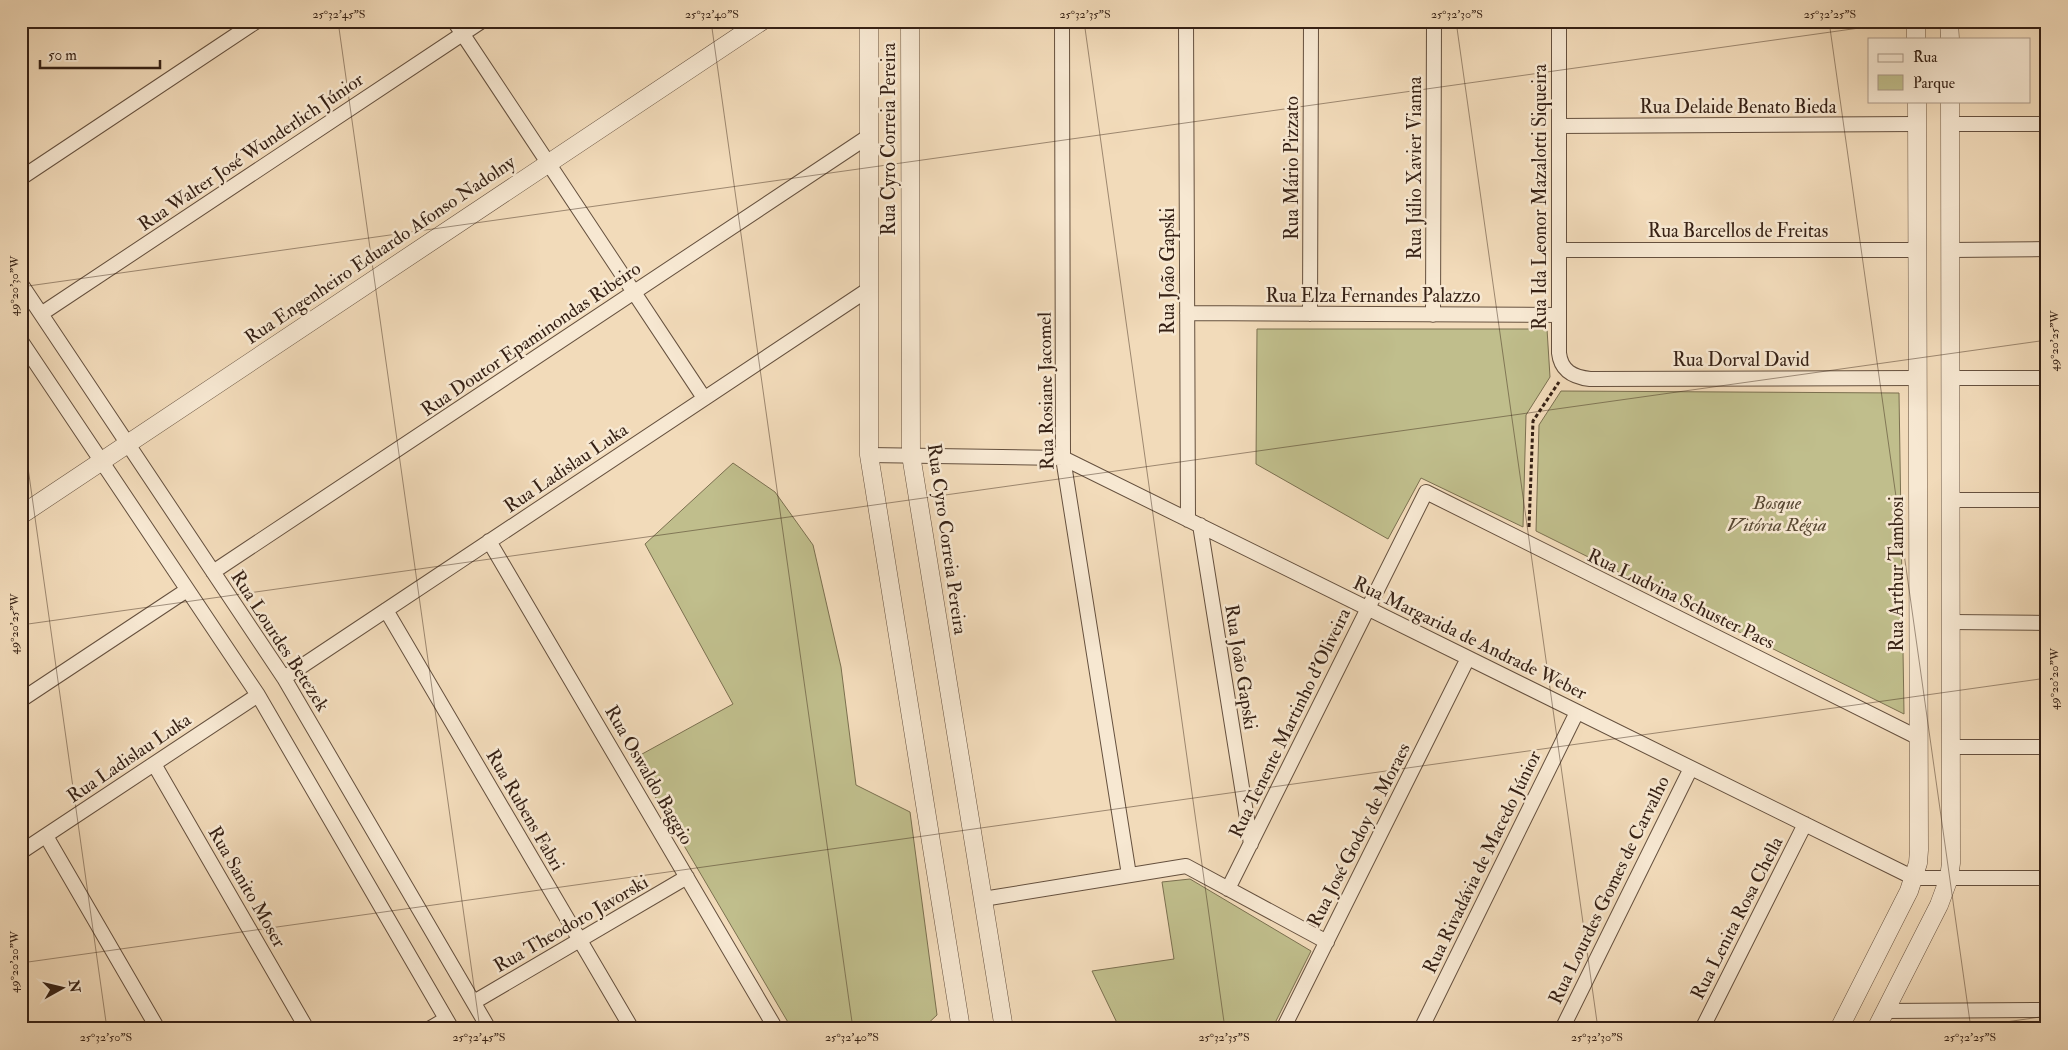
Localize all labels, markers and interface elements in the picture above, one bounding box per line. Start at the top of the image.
text: 25°32'45"S [313,7,365,22]
text: 25°32'40"S [685,7,739,22]
text: 25°32'35"S [1059,7,1111,22]
text: 25°32'30"S [1431,7,1483,22]
text: 25°32'25"S [1804,7,1856,22]
scale bar [40,38,160,70]
legend [1868,38,2030,102]
street label: Rua Cyro Correia Pereira [877,42,901,235]
text: 50 m [48,46,77,65]
text: Rua [1913,48,1938,67]
street label: Rua Ida Leonor Mazalotti Siqueira [1528,64,1552,330]
street label: Rua Walter José Wunderlich Júnior [134,67,368,237]
text: Parque [1913,74,1955,93]
street label: Rua Júlio Xavier Vianna [1403,76,1427,260]
street label: Rua Delaide Benato Bieda [1639,95,1837,119]
street label: Rua Mário Pizzato [1280,96,1304,240]
street label: Rua Engenheiro Eduardo Afonso Nadolny [240,150,520,350]
street label: Rua João Gapski [1156,208,1181,334]
street label: Rua Barcellos de Freitas [1648,219,1828,243]
text: 49°20'30"W [7,255,22,316]
street label: Rua Doutor Epaminondas Ribeiro [417,256,646,422]
street label: Rua Elza Fernandes Palazzo [1266,284,1480,308]
text: 49°20'25"W [2047,310,2062,371]
street label: Rua Rosiane Jacomel [1033,312,1059,470]
street label: Rua Dorval David [1672,348,1810,372]
street label: Rua Ladislau Luka [499,418,633,518]
street label: Rua Cyro Correia Pereira [922,442,972,636]
park label: Bosque Vitória Régia [1727,491,1827,537]
street label: Rua Arthur Tambosi [1885,496,1909,652]
street label: Rua Ludvina Schuster Paes [1583,543,1779,655]
street label: Rua Lourdes Betezek [225,566,335,716]
street label: Rua Margarida de Andrade Weber [1349,571,1591,705]
text: 49°20'25"W [7,593,22,654]
street label: Rua João Gapski [1218,603,1263,732]
street label: Rua Tenente Martinho d'Oliveira [1224,604,1356,842]
text: 49°20'20"W [2047,647,2062,710]
street label: Rua Oswaldo Baggio [599,701,699,849]
street label: Rua Ladislau Luka [62,708,196,808]
street label: Rua José Godoy de Moraes [1302,739,1416,931]
street label: Rua Rubens Fabri [481,745,569,875]
street label: Rua Rivadávia de Macedo Júnior [1418,747,1546,977]
street label: Rua Lourdes Gomes de Carvalho [1543,772,1675,1008]
street label: Rua Sanito Moser [203,822,291,952]
street label: Rua Lenita Rosa Chella [1686,832,1789,1004]
street label: Rua Theodoro Javorski [489,870,653,978]
text: 49°20'20"W [7,930,22,993]
north arrow [38,962,88,1012]
text: N [65,978,84,994]
text: 25°32'50"S [80,1030,132,1045]
text: 25°32'45"S [453,1030,505,1045]
text: 25°32'40"S [825,1030,879,1045]
text: 25°32'35"S [1198,1030,1250,1045]
text: 25°32'30"S [1571,1030,1623,1045]
text: 25°32'25"S [1944,1030,1996,1045]

